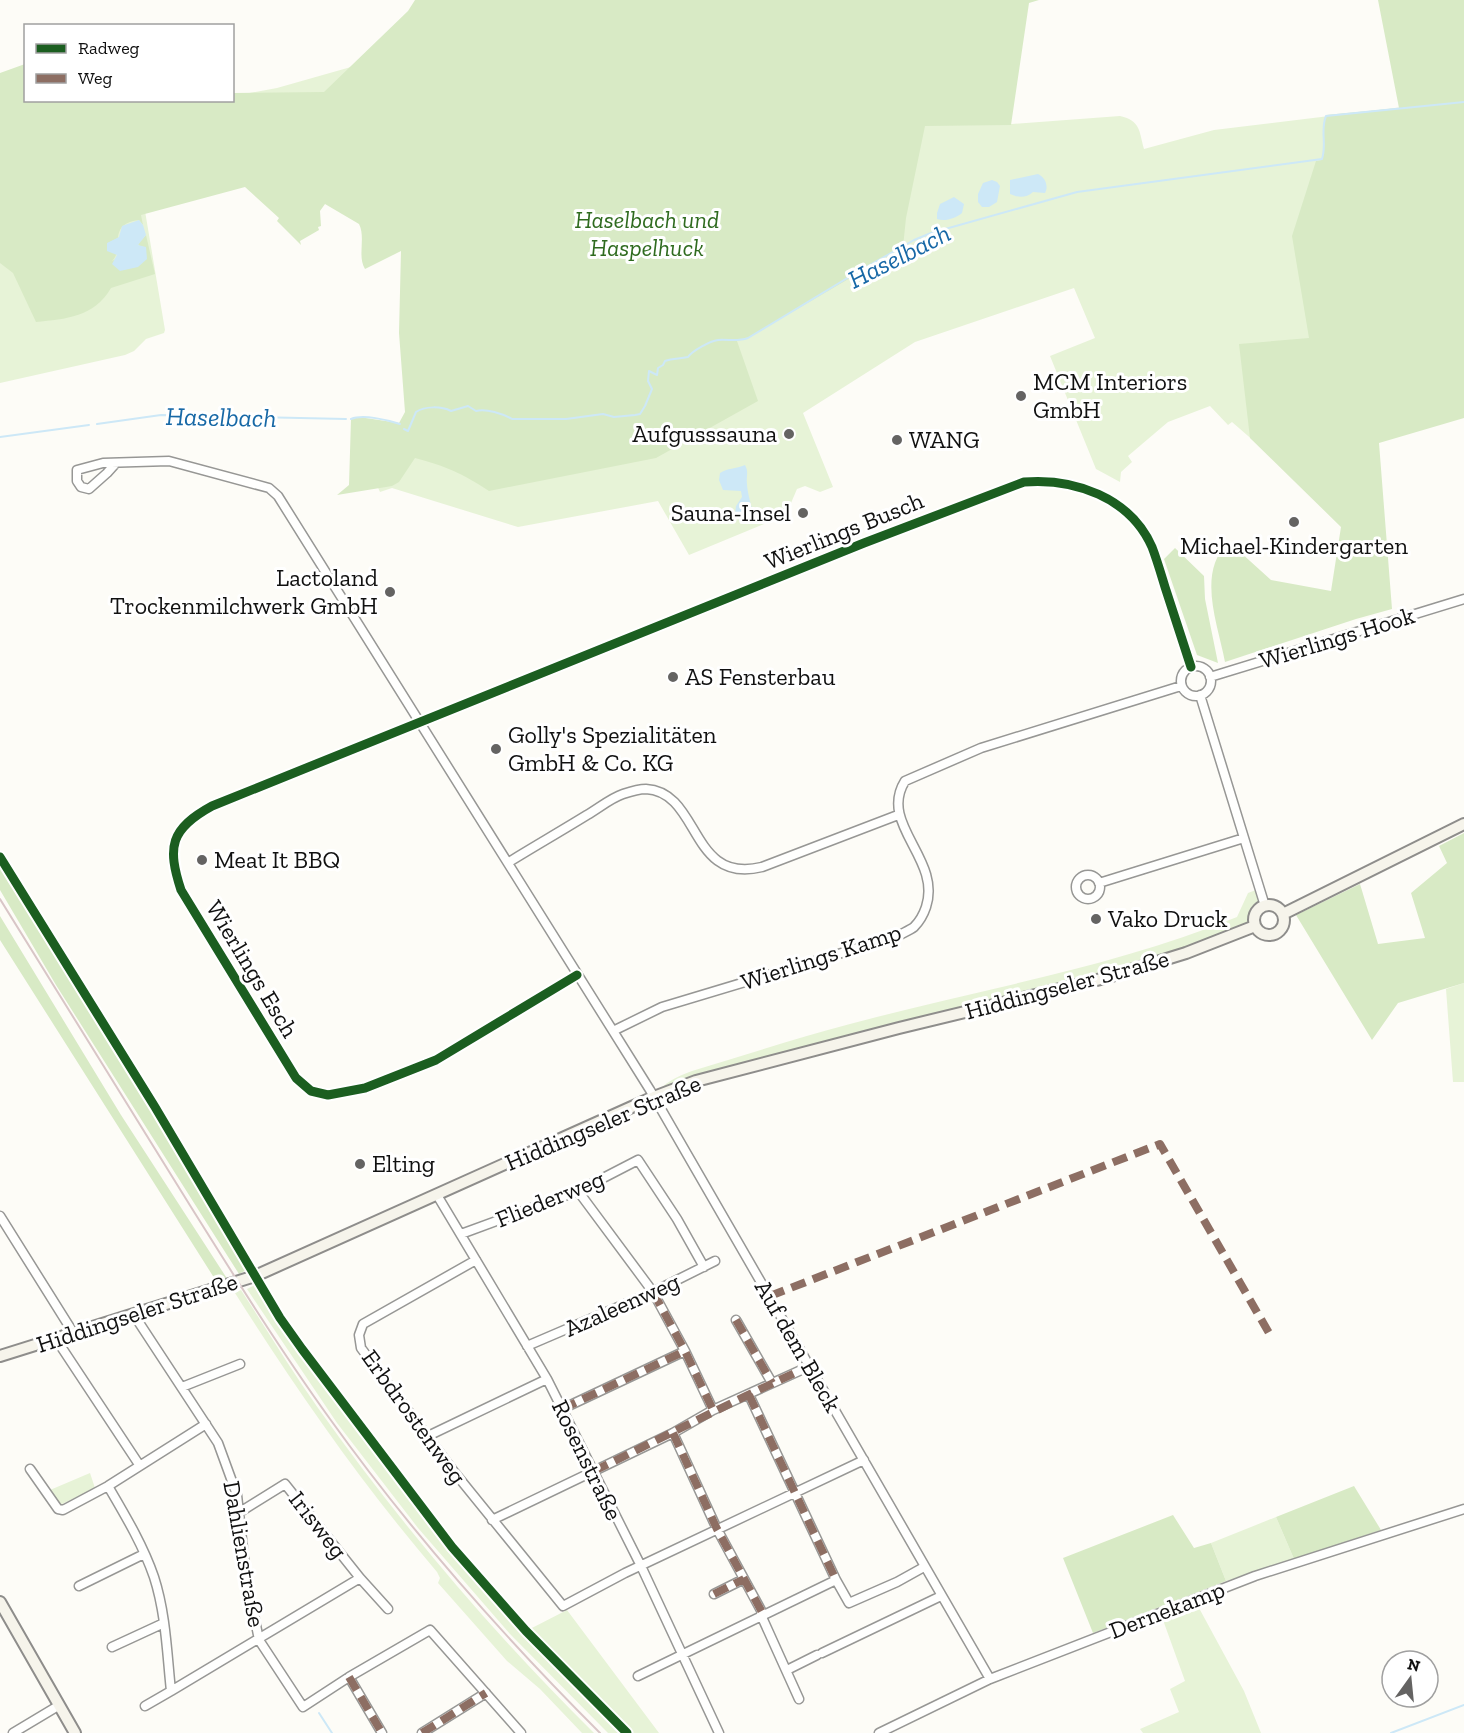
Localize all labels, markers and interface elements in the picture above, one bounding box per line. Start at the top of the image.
legend [24,24,234,102]
text: Radweg [78,37,140,59]
text: Weg [78,67,112,89]
park label: Haselbach und Haspelhuck [575,205,719,262]
water label: Haselbach [842,217,956,295]
place label: MCM Interiors GmbH [1033,367,1187,424]
marker: MCM Interiors GmbH [1014,389,1028,403]
water label: Haselbach [165,400,277,434]
place label: Aufgusssauna [632,419,777,448]
place label: WANG [909,425,980,454]
marker: Aufgusssauna [782,427,796,441]
marker: WANG [890,433,904,447]
street label: Wierlings Busch [760,485,928,576]
place label: Sauna-Insel [671,498,791,527]
marker: Sauna-Insel [796,506,810,520]
marker: Michael-Kindergarten [1287,515,1301,529]
place label: Michael-Kindergarten [1180,531,1408,560]
place label: Lactoland Trockenmilchwerk GmbH [110,563,378,620]
marker: Lactoland Trockenmilchwerk GmbH [383,585,397,599]
street label: Wierlings Hook [1256,600,1418,675]
place label: AS Fensterbau [685,662,836,691]
marker: AS Fensterbau [666,670,680,684]
place label: Golly's Spezialitäten GmbH & Co. KG [508,720,717,777]
marker: Golly's Spezialitäten GmbH & Co. KG [489,742,503,756]
place label: Meat It BBQ [214,845,340,874]
marker: Meat It BBQ [195,853,209,867]
street label: Wierlings Esch [200,895,305,1043]
place label: Vako Druck [1107,904,1228,933]
marker: Vako Druck [1089,912,1103,926]
street label: Wierlings Kamp [737,917,905,996]
street label: Hiddingseler Straße [962,943,1172,1026]
street label: Hiddingseler Straße [501,1068,705,1177]
place label: Elting [372,1149,435,1178]
marker: Elting [353,1157,367,1171]
street label: Fliederweg [491,1164,608,1233]
street label: Hiddingseler Straße [33,1266,241,1359]
street label: Azaleenweg [560,1266,684,1343]
street label: Auf dem Bleck [749,1274,848,1417]
street label: Erbdrostenweg [356,1344,473,1490]
street label: Rosenstraße [546,1395,629,1525]
street label: Dahlienstraße [217,1479,272,1629]
street label: Irisweg [283,1485,354,1564]
street label: Dernekamp [1105,1574,1229,1645]
north arrow [1380,1649,1440,1709]
text: N [1405,1654,1422,1676]

